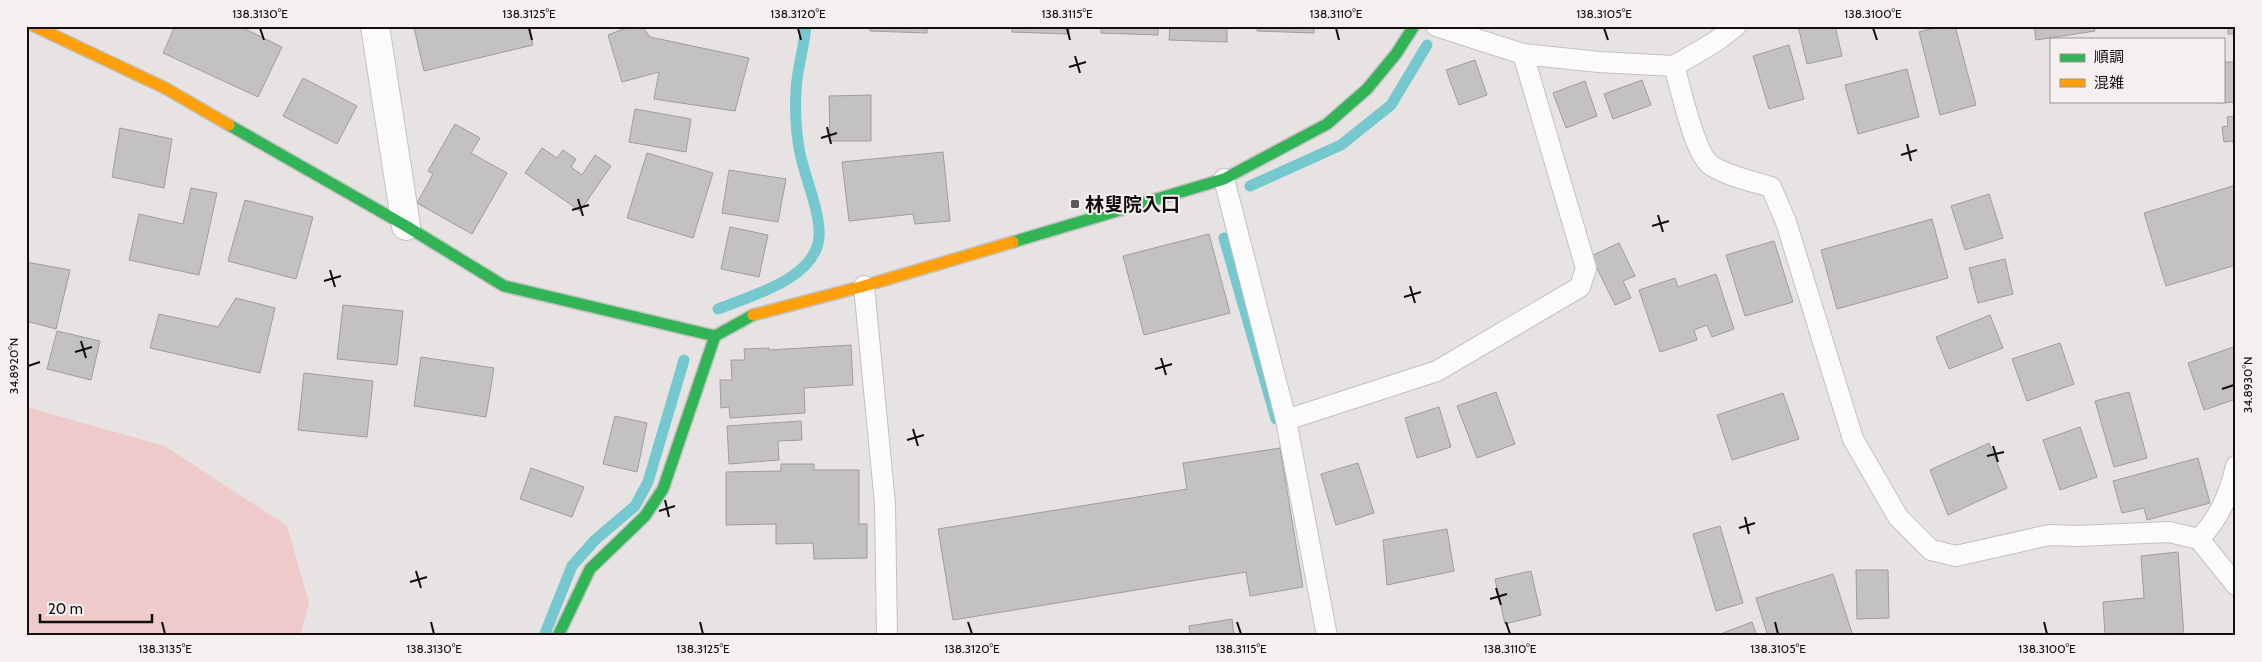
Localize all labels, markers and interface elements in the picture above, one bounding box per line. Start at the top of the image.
text: 138.3130°E [232,6,288,21]
text: 138.3125°E [502,6,556,21]
text: 138.3120°E [770,6,826,21]
text: 138.3115°E [1041,6,1093,21]
text: 138.3110°E [1309,6,1363,21]
text: 138.3105°E [1576,6,1632,21]
text: 138.3100°E [1844,6,1902,21]
legend [2050,38,2224,102]
text: 順調 [2094,48,2124,66]
text: 混雑 [2094,74,2124,92]
place label: 林叟院入口 [1085,193,1180,216]
marker: 林叟院入口 [1069,198,1081,210]
text: 34.8920°N [6,338,21,394]
text: 34.8930°N [2240,357,2255,413]
scale bar [40,592,152,624]
text: 20 m [48,600,83,618]
text: 138.3135°E [138,641,192,656]
text: 138.3130°E [406,641,462,656]
text: 138.3125°E [676,641,730,656]
text: 138.3120°E [944,641,1000,656]
text: 138.3115°E [1215,641,1267,656]
text: 138.3110°E [1483,641,1537,656]
text: 138.3105°E [1750,641,1806,656]
text: 138.3100°E [2018,641,2076,656]

